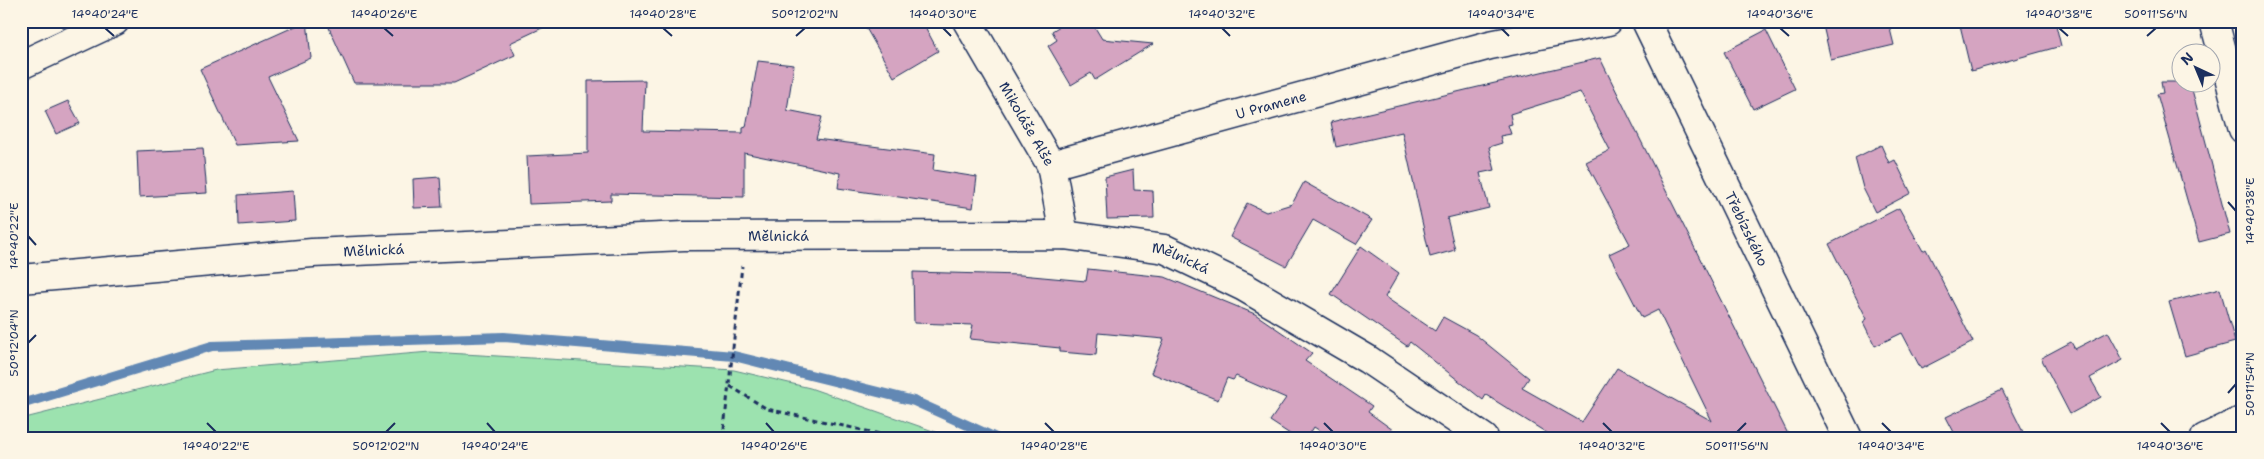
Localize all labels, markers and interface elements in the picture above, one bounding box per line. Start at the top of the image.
text: 14°40'24"E [72,6,138,22]
text: 14°40'26"E [351,6,417,22]
text: 14°40'28"E [629,6,697,22]
text: 50°12'02"N [771,6,839,22]
text: 14°40'30"E [909,6,977,22]
text: 14°40'32"E [1189,6,1255,22]
text: 14°40'34"E [1467,6,1535,22]
text: 14°40'36"E [1747,6,1813,22]
text: 14°40'38"E [2025,6,2093,22]
text: 50°11'56"N [2124,6,2188,22]
north arrow [2172,42,2222,92]
text: N [2177,48,2197,69]
street label: Mikoláše Alše [995,78,1059,169]
street label: U Pramene [1233,87,1308,123]
text: 14°40'38"E [2242,177,2258,245]
street label: Třebízského [1721,189,1772,269]
text: 14°40'22"E [6,203,22,269]
street label: Mělnická [748,227,809,245]
street label: Mělnická [1151,238,1212,278]
street label: Mělnická [343,240,405,261]
text: 50°12'04"N [6,309,22,377]
text: 50°11'54"N [2242,352,2258,416]
text: 14°40'22"E [183,438,249,454]
text: 50°12'02"N [352,438,420,454]
text: 14°40'24"E [462,438,528,454]
text: 14°40'26"E [741,438,807,454]
text: 14°40'28"E [1020,438,1088,454]
text: 14°40'30"E [1299,438,1367,454]
text: 14°40'32"E [1579,438,1645,454]
text: 50°11'56"N [1705,438,1769,454]
text: 14°40'34"E [1857,438,1925,454]
text: 14°40'36"E [2137,438,2203,454]

